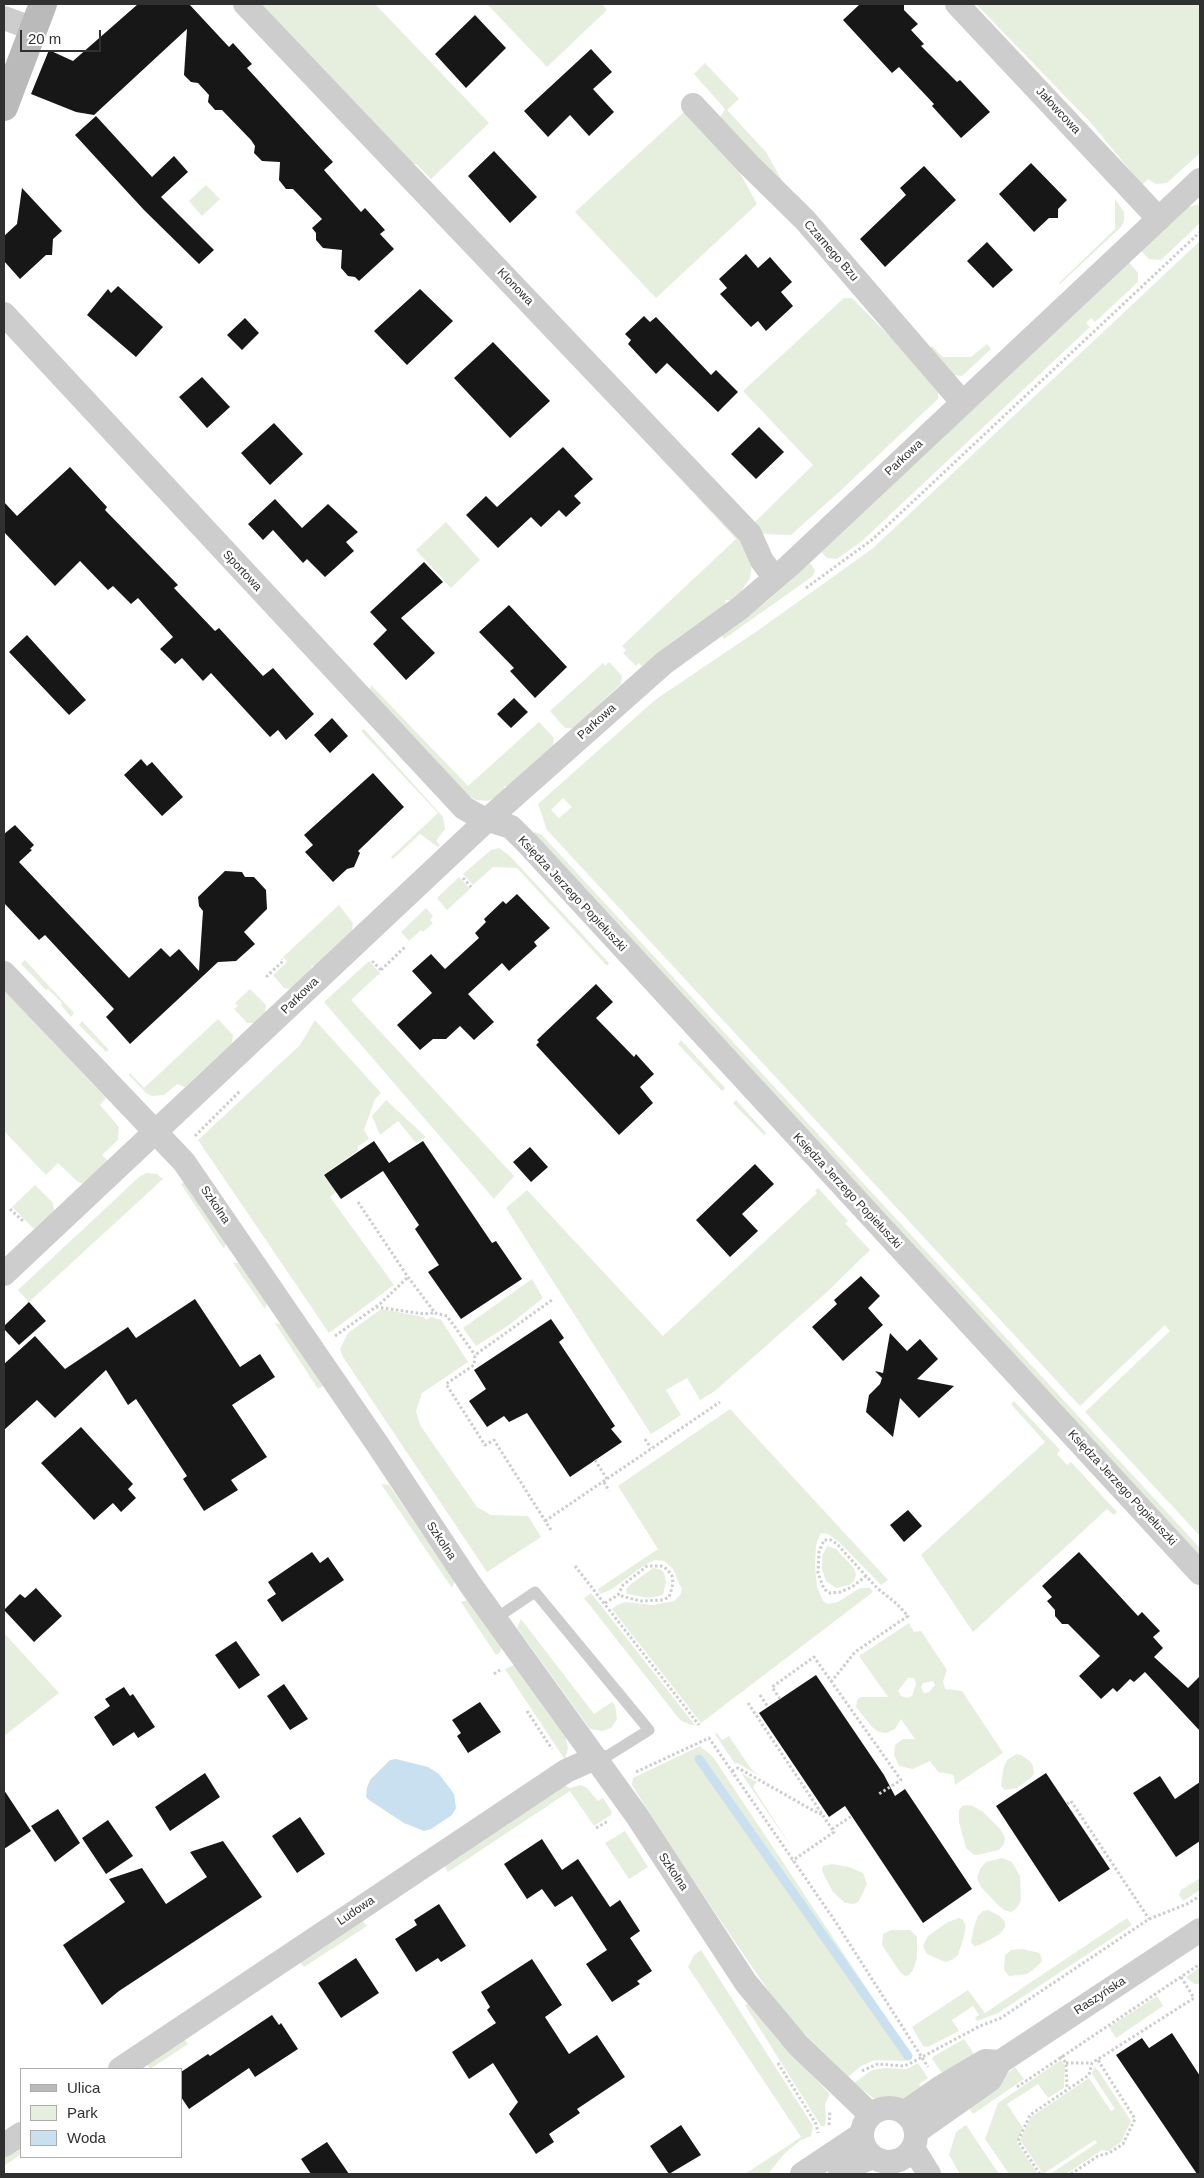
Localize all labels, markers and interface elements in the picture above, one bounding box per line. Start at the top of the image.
scale bar [22,20,104,52]
text: 20 m [28,30,61,47]
street label: Jałowcowa [1033,85,1083,137]
street label: Czarnego Bzu [801,218,861,284]
street label: Klonowa [494,265,536,309]
street label: Parkowa [882,437,926,479]
street label: Sportowa [219,548,265,594]
street label: Parkowa [575,701,619,743]
street label: Księdza Jerzego Popiełuszki [515,833,629,955]
street label: Parkowa [278,975,322,1017]
street label: Księdza Jerzego Popiełuszki [790,1130,904,1252]
street label: Szkolna [197,1183,233,1227]
street label: Księdza Jerzego Popiełuszki [1065,1427,1179,1549]
street label: Szkolna [423,1519,459,1563]
street label: Szkolna [655,1850,691,1894]
street label: Ludowa [335,1893,377,1929]
street label: Raszyńska [1071,1974,1129,2018]
legend [20,2068,182,2158]
text: Ulica [67,2079,100,2096]
text: Park [67,2104,98,2121]
text: Woda [67,2129,106,2146]

